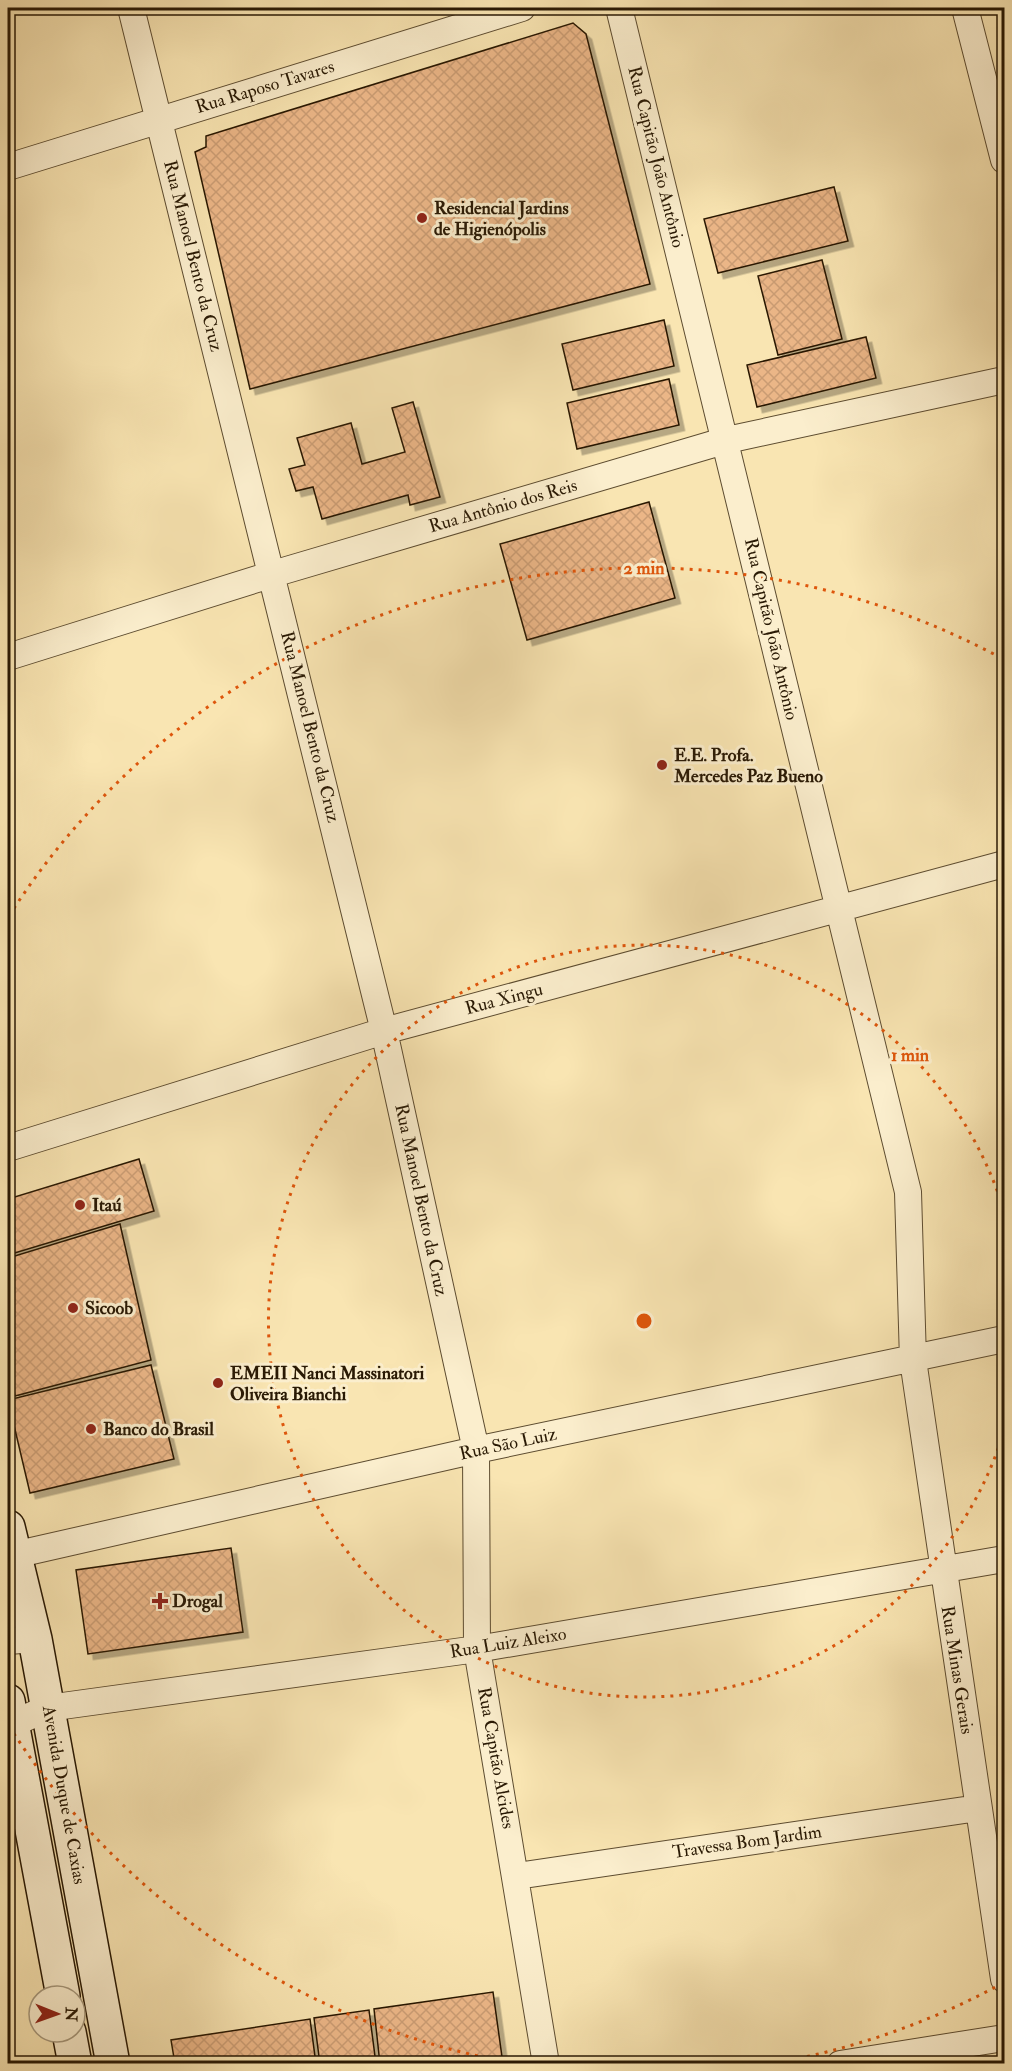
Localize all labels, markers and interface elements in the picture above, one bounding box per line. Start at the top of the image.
street label: Rua Raposo Tavares [193,55,337,119]
street label: Rua Capitão João Antônio [622,64,690,250]
street label: Rua Manoel Bento da Cruz [158,158,228,354]
place label: Residencial Jardins de Higienópolis [434,197,569,241]
marker: Residencial Jardins de Higienópolis [415,211,429,225]
street label: Rua Antônio dos Reis [426,474,580,538]
street label: Rua Capitão João Antônio [739,536,803,723]
text: 2 min [624,557,665,580]
street label: Rua Manoel Bento da Cruz [275,629,345,825]
place label: E.E. Profa. Mercedes Paz Bueno [673,744,823,788]
marker: E.E. Profa. Mercedes Paz Bueno [655,758,669,772]
street label: Rua Xingu [463,978,545,1020]
text: 1 min [891,1044,930,1067]
street label: Rua Manoel Bento da Cruz [389,1102,453,1299]
place label: Itaú [92,1194,122,1217]
marker: Itaú [73,1198,87,1212]
place label: Sicoob [85,1297,133,1320]
marker: Sicoob [66,1301,80,1315]
centre of rings [634,1311,654,1331]
place label: EMEII Nanci Massinatori Oliveira Bianchi [230,1362,424,1406]
marker: EMEII Nanci Massinatori Oliveira Bianchi [211,1376,225,1390]
place label: Banco do Brasil [103,1418,214,1441]
marker: Banco do Brasil [84,1422,98,1436]
street label: Rua São Luiz [457,1422,559,1466]
place label: Drogal [172,1590,223,1613]
marker: Drogal [153,1594,167,1608]
street label: Rua Minas Gerais [935,1604,979,1736]
street label: Rua Luiz Aleixo [448,1622,568,1664]
street label: Rua Capitão Alcides [472,1685,520,1831]
street label: Avenida Duque de Caxias [37,1703,91,1886]
street label: Travessa Bom Jardim [671,1820,823,1864]
north arrow [27,1984,87,2044]
text: N [61,2006,81,2022]

